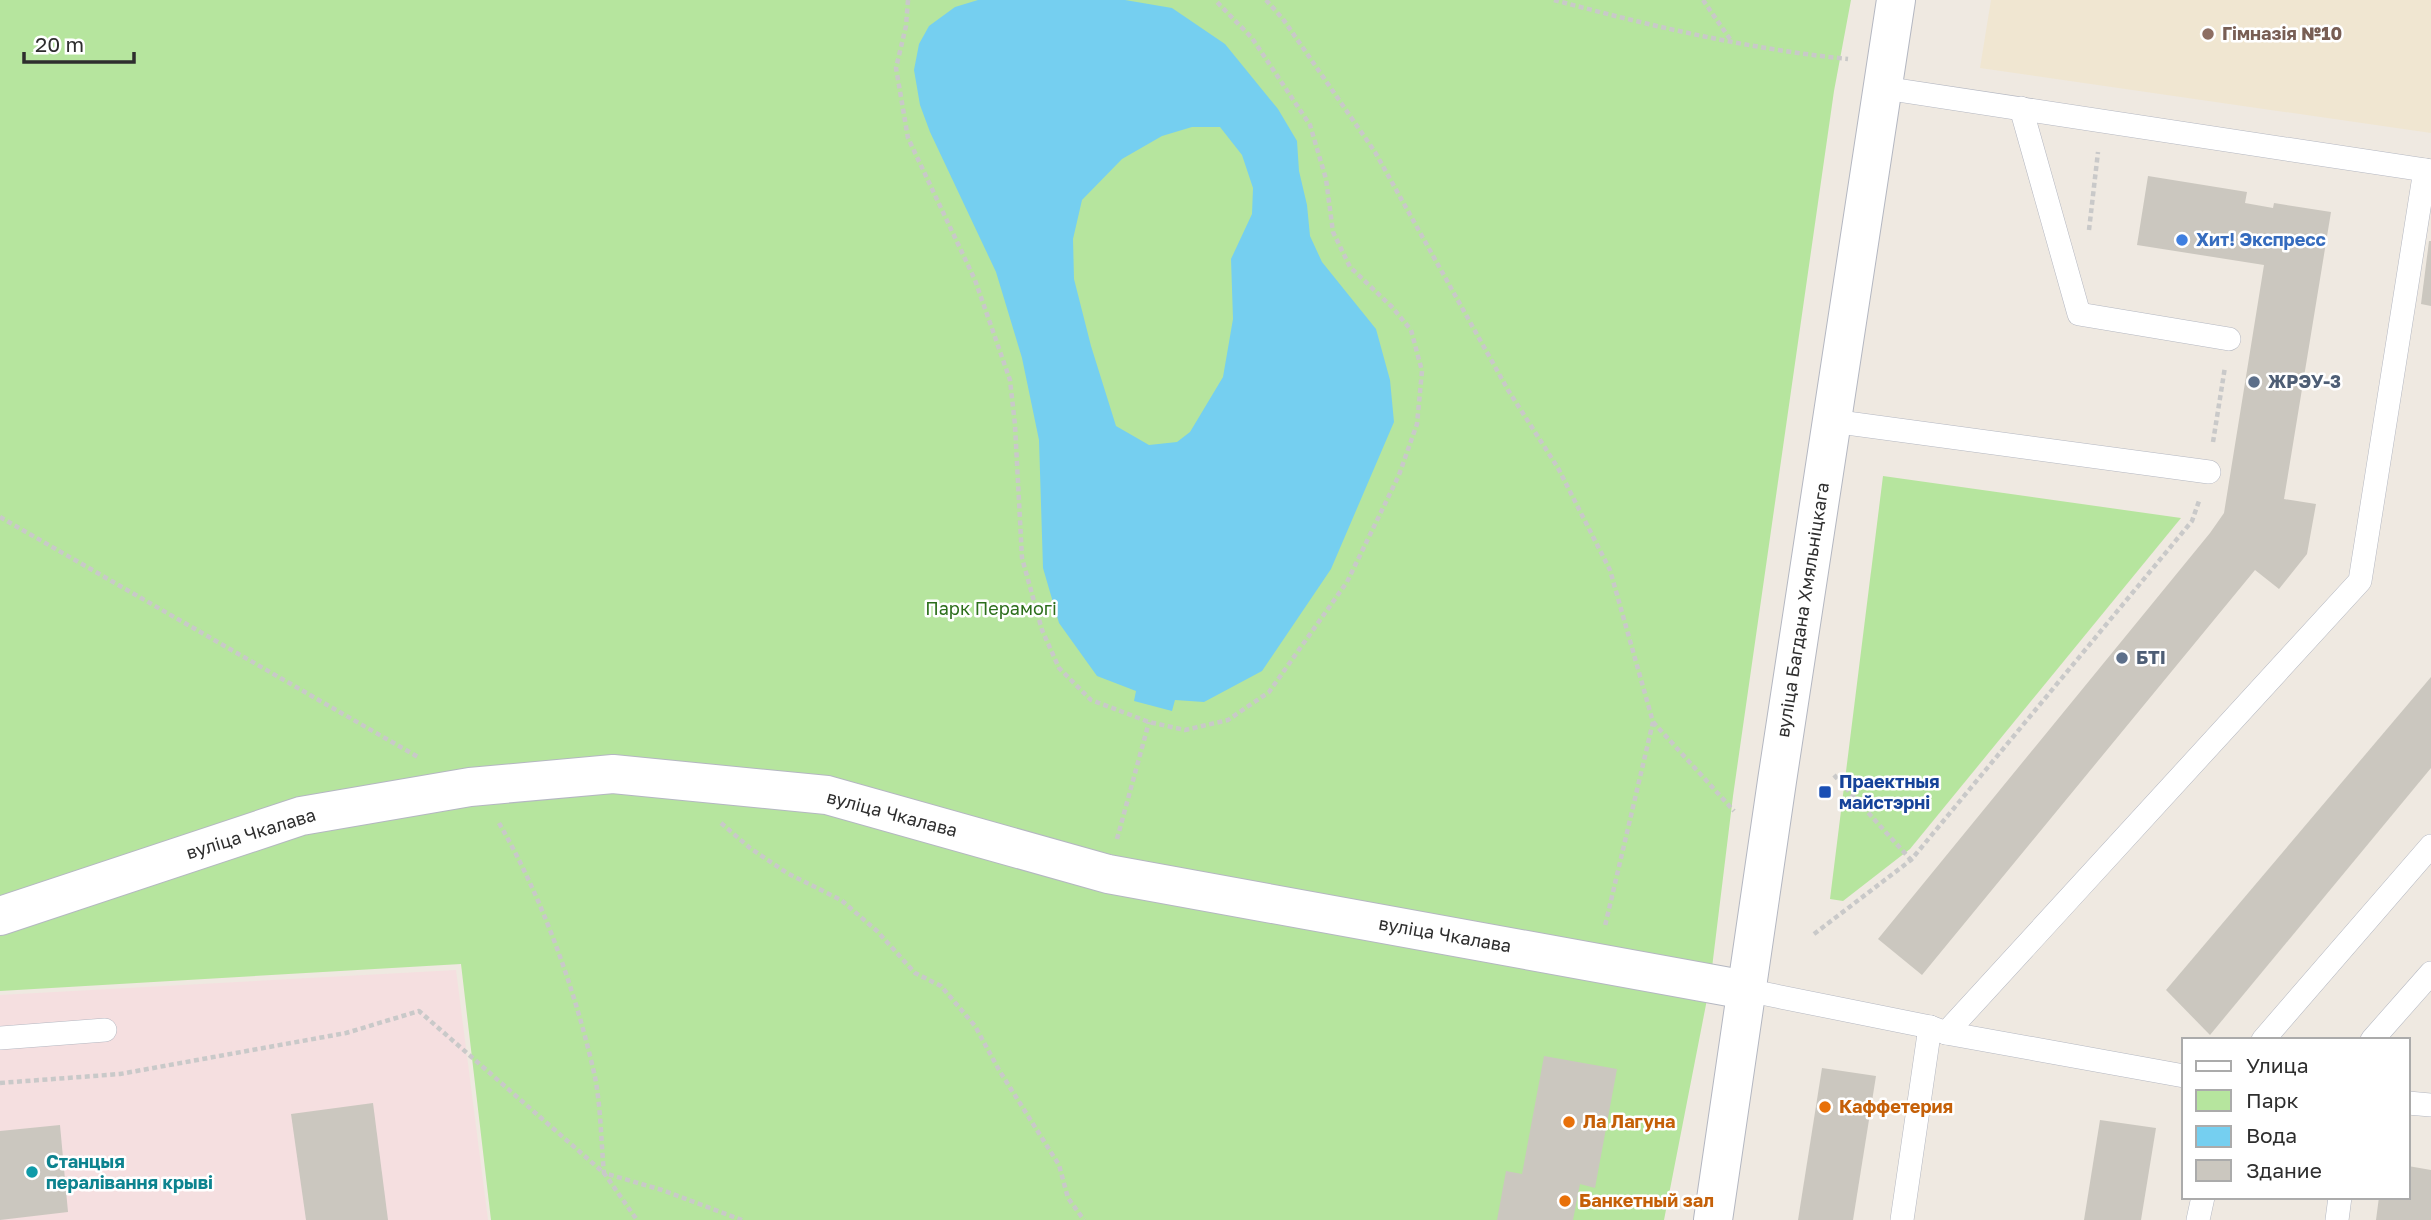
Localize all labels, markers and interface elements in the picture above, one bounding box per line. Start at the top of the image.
scale bar [24,21,135,65]
place label: Гімназія №10 [2222,22,2342,44]
marker: Гімназія №10 [2200,26,2216,42]
text: 20 m [35,31,84,57]
place label: Хит! Экспресс [2196,228,2326,250]
marker: Хит! Экспресс [2174,232,2190,248]
place label: ЖРЭУ-3 [2268,370,2341,392]
marker: ЖРЭУ-3 [2246,374,2262,390]
street label: вуліца Багдана Хмяльніцкага [1771,481,1833,739]
park label: Парк Перамогі [925,597,1057,619]
place label: БТІ [2136,646,2166,668]
marker: БТІ [2114,650,2130,666]
place label: Праектныя майстэрні [1839,770,1940,813]
marker: Праектныя майстэрні [1817,784,1833,800]
street label: вуліца Чкалава [825,785,960,841]
street label: вуліца Чкалава [183,803,318,863]
street label: вуліца Чкалава [1377,912,1513,957]
legend [2182,1038,2410,1199]
text: Улица [2246,1052,2309,1078]
text: Парк [2246,1087,2299,1113]
place label: Каффетерия [1839,1095,1953,1117]
marker: Каффетерия [1817,1099,1833,1115]
place label: Ла Лагуна [1583,1110,1675,1132]
marker: Ла Лагуна [1561,1114,1577,1130]
text: Вода [2246,1122,2297,1148]
place label: Станцыя пералівання крыві [46,1150,213,1193]
text: Здание [2246,1157,2322,1183]
marker: Станцыя пералівання крыві [24,1164,40,1180]
place label: Банкетный зал [1579,1189,1714,1211]
marker: Банкетный зал [1557,1193,1573,1209]

